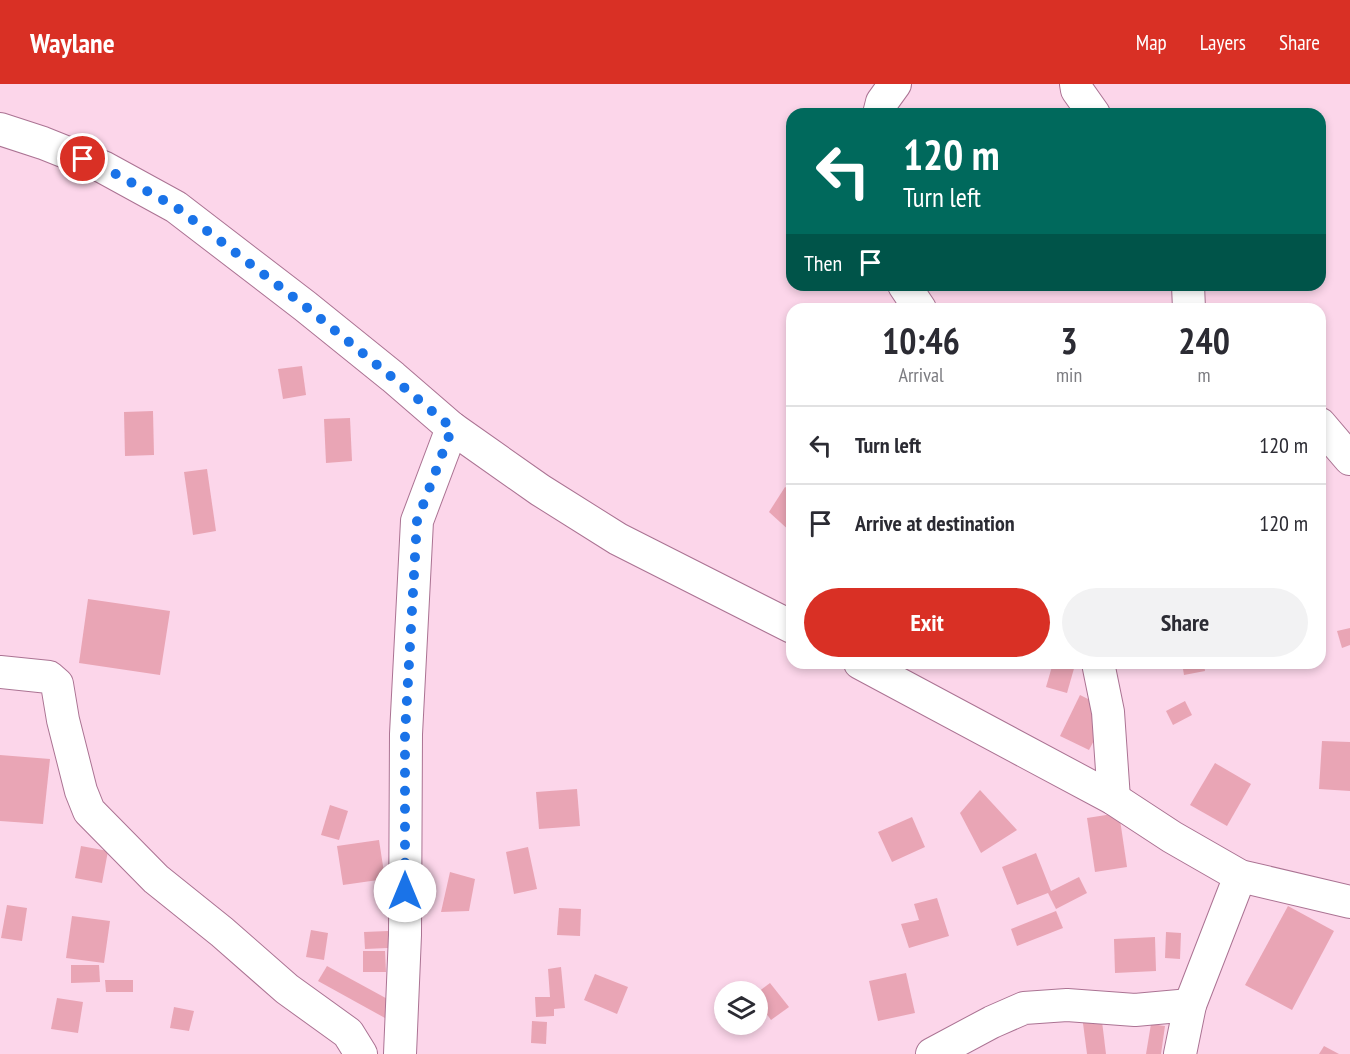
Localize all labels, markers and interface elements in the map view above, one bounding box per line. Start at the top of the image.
text: Waylane [30,24,115,61]
text: Map [1136,29,1167,56]
text: Layers [1200,29,1246,56]
text: Share [1279,29,1320,56]
text: 120 m [903,127,1000,182]
icon: left [804,132,882,210]
pin [57,133,108,184]
icon: arrive [66,142,99,175]
text: Turn left [903,180,981,214]
icon: arrive [854,246,887,279]
text: Then [804,249,842,277]
text: 10:46 [882,317,960,364]
text: 3 [1060,317,1078,364]
text: 240 [1178,317,1230,364]
text: Arrival [898,362,944,388]
text: min [1056,362,1082,388]
text: m [1198,362,1211,388]
icon: left [804,429,837,462]
text: Turn left [855,431,921,459]
text: 120 m [1259,431,1308,459]
icon: arrive [804,507,837,540]
text: Arrive at destination [855,509,1015,537]
text: 120 m [1259,509,1308,537]
button: Exit [804,588,1050,657]
button: Share [1062,588,1308,657]
position arrow [373,859,437,923]
map controls [714,981,768,1035]
button: layers [714,981,768,1035]

